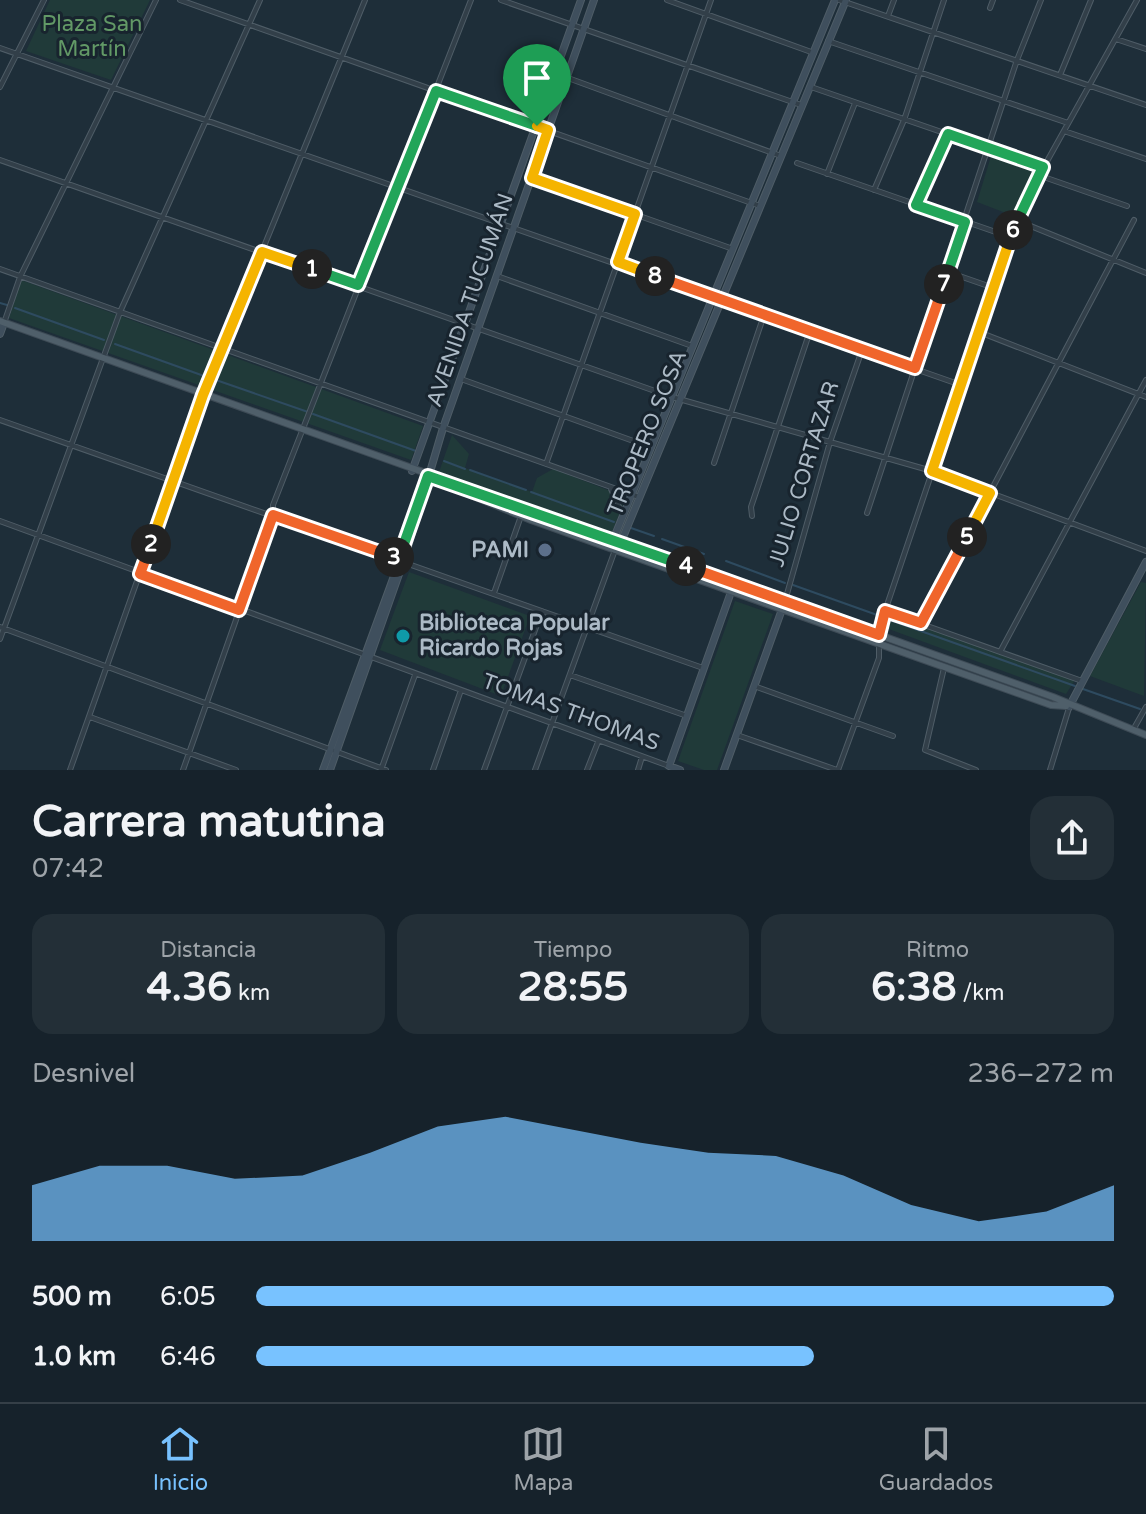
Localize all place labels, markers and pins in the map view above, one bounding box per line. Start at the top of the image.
pin [503,44,571,126]
pin: 6 [993,210,1033,250]
pin: 1 [292,249,332,289]
pin: 8 [635,256,675,296]
pin: 7 [924,264,964,304]
pin: 5 [947,517,987,557]
pin: 2 [131,524,171,564]
pin: 3 [374,537,414,577]
place label: PAMI [471,537,529,563]
marker: PAMI [536,541,554,559]
pin: 4 [666,546,706,586]
place label: Biblioteca Popular Ricardo Rojas [419,610,610,661]
marker: Biblioteca Popular Ricardo Rojas [394,627,412,645]

